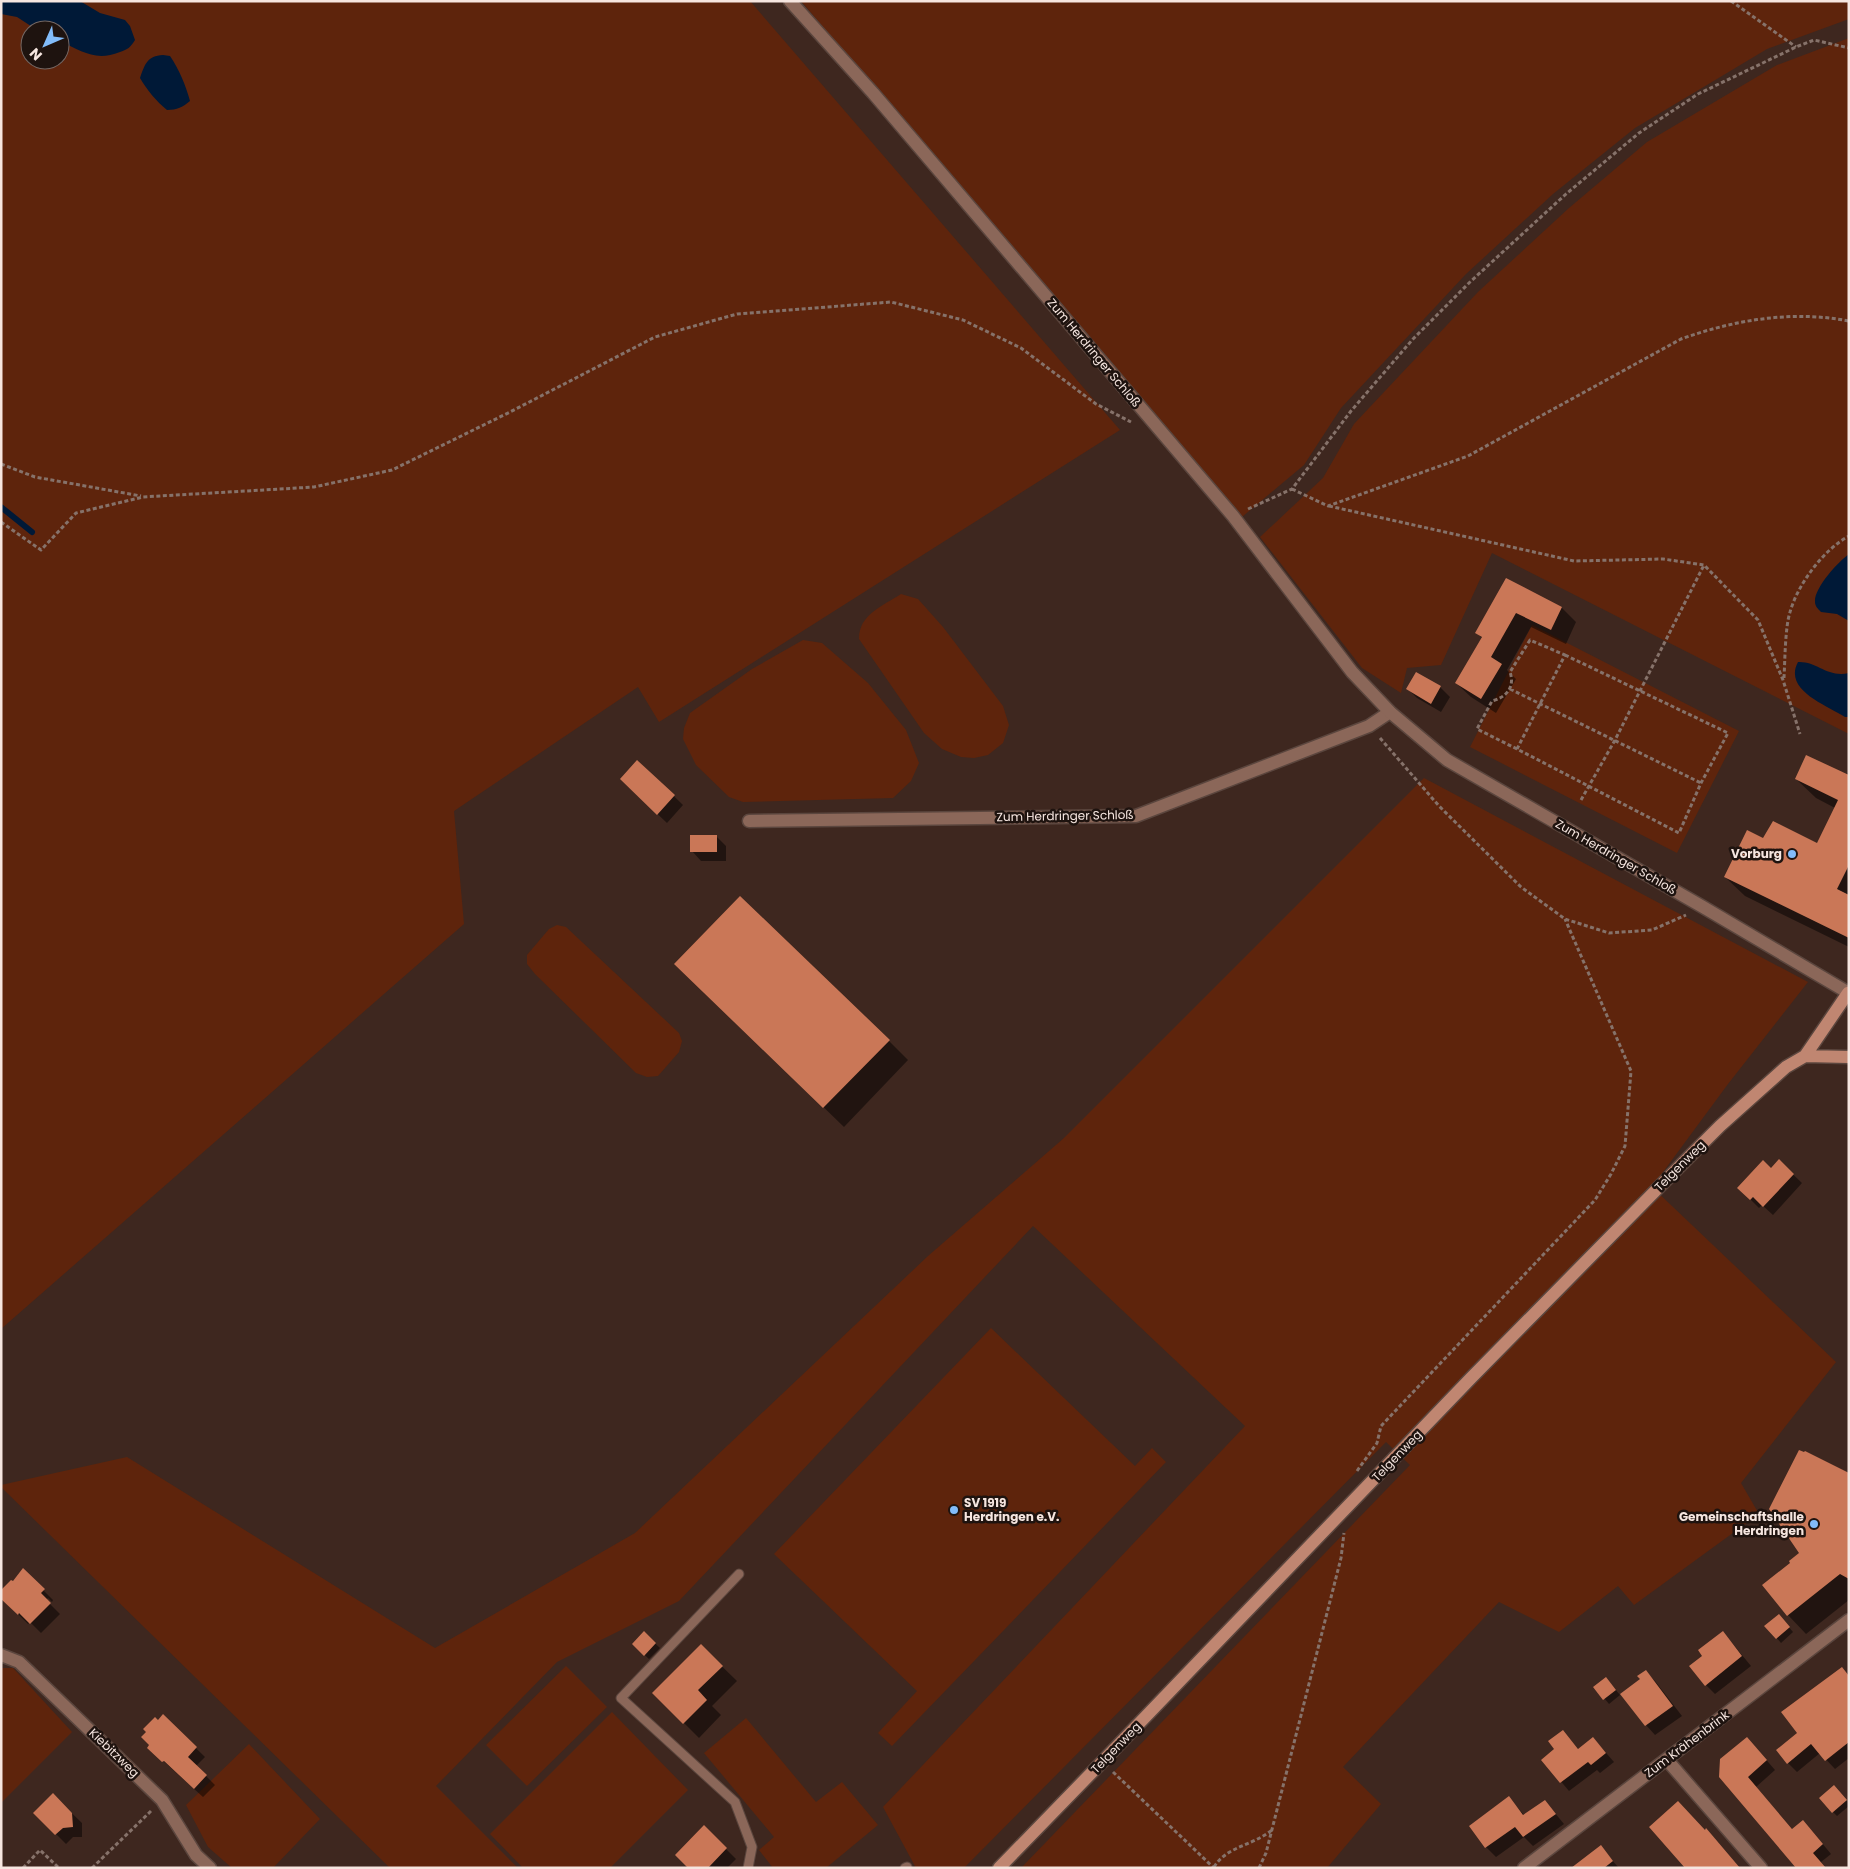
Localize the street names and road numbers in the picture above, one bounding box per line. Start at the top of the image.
street label: Zum Herdringer Schloß [1044,295,1145,411]
street label: Zum Herdringer Schloß [996,806,1134,825]
street label: Zum Herdringer Schloß [1553,815,1680,898]
street label: Telgenweg [1650,1136,1709,1195]
street label: Telgenweg [1368,1426,1426,1485]
street label: Zum Krähenbrink [1641,1706,1733,1781]
street label: Telgenweg [1087,1718,1145,1777]
street label: Kiebitzweg [85,1724,143,1781]

